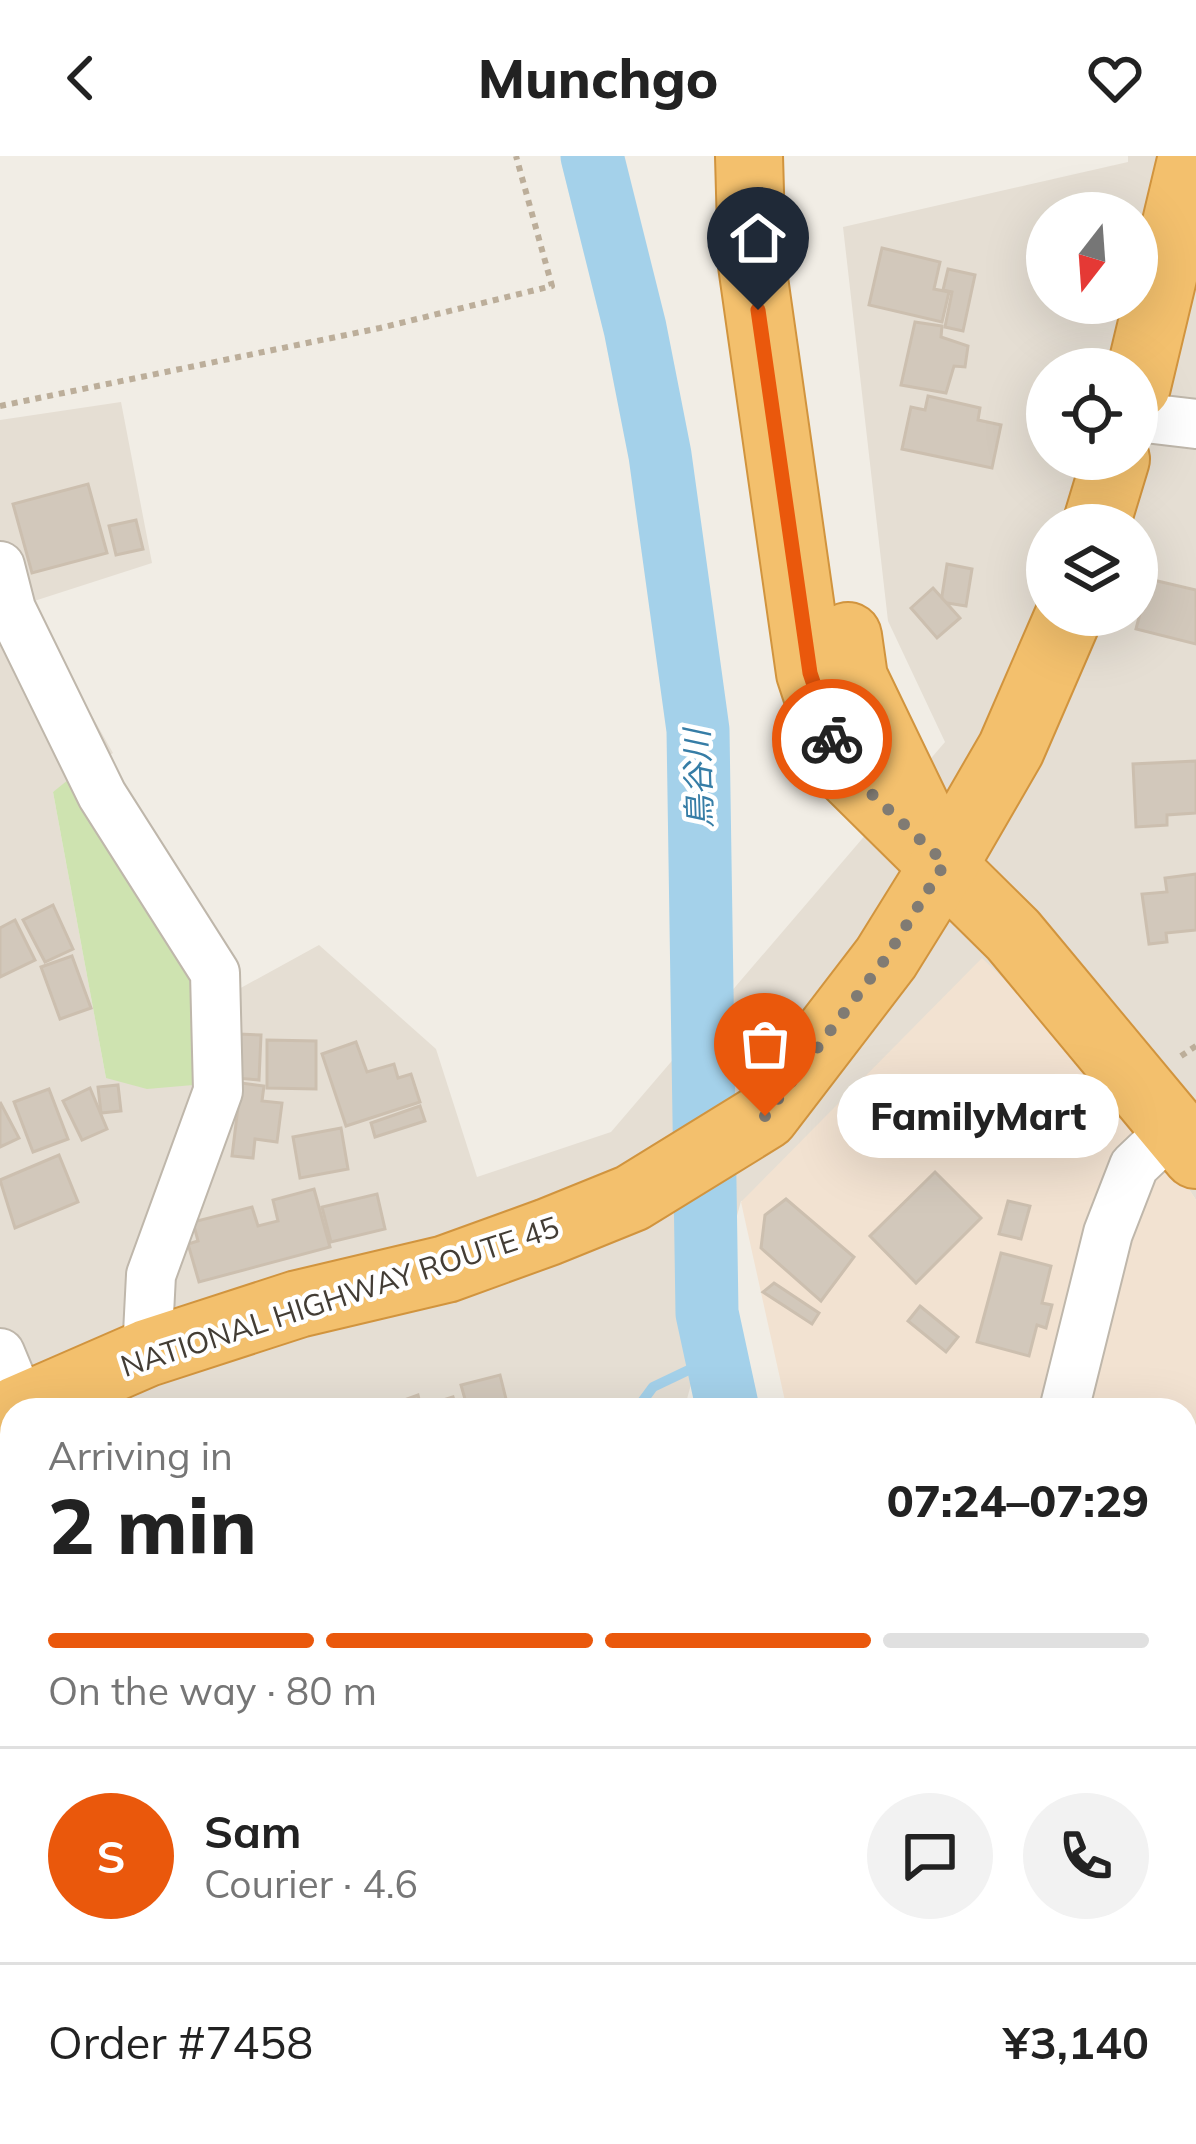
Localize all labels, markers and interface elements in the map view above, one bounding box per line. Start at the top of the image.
text: Munchgo [478,44,718,112]
icon: back [48,45,114,111]
icon: heart [1082,45,1148,111]
pin [707,187,809,310]
north arrow [1026,192,1158,324]
map controls [1026,192,1158,636]
icon: home [725,205,791,271]
button: locate [1026,348,1158,480]
button: layers [1026,504,1158,636]
courier [772,679,892,799]
icon: bike [799,706,865,772]
water label: 鳥谷川 [675,726,720,829]
pin [714,993,816,1116]
icon: bag [732,1011,798,1077]
callout: FamilyMart [837,1074,1119,1158]
text: FamilyMart [870,1091,1086,1140]
street label: NATIONAL HIGHWAY ROUTE 45 [116,1207,564,1385]
text: Arriving in [48,1431,233,1480]
text: 07:24–07:29 [887,1472,1149,1528]
text: 2 min [48,1476,257,1574]
text: On the way · 80 m [48,1666,377,1715]
button: chat [867,1793,993,1919]
button: phone [1023,1793,1149,1919]
text: Sam [204,1803,301,1859]
text: S [96,1828,126,1884]
text: Courier · 4.6 [204,1859,418,1908]
text: Order #7458 [48,2014,313,2070]
text: ¥3,140 [1003,2014,1149,2070]

